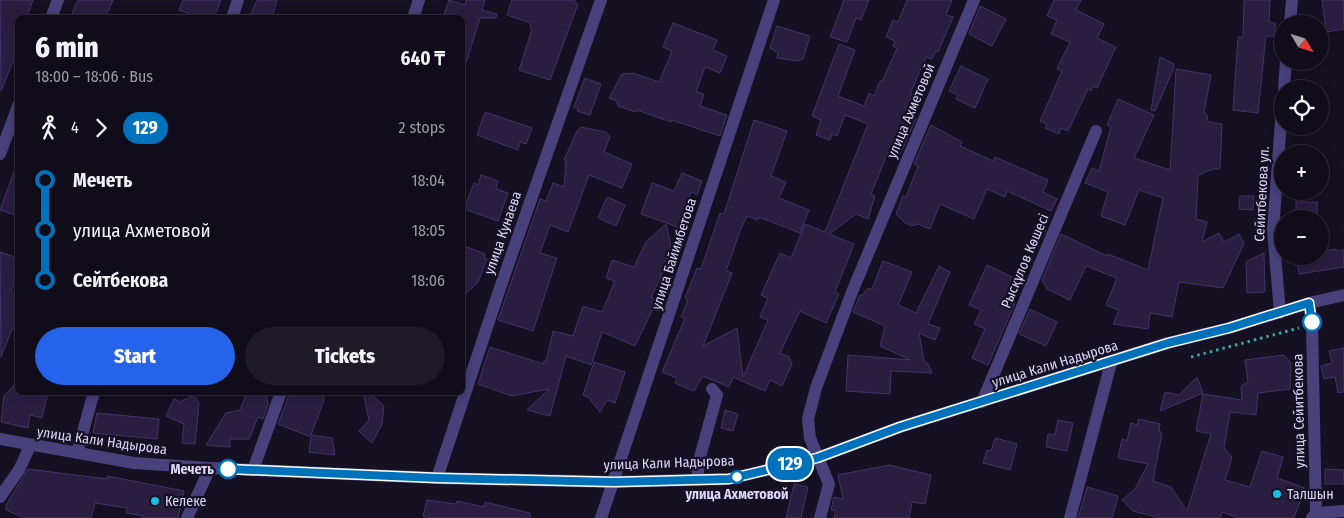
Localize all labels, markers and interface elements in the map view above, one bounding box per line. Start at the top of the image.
north arrow [1274,15,1329,70]
map controls [1274,15,1329,265]
text: 6 min [35,31,99,64]
text: 640 ₸ [401,47,445,70]
street label: улица Ахметовой [883,61,939,161]
text: 18:00 – 18:06 · Bus [35,67,153,86]
button: locate [1274,80,1329,135]
icon: walk [35,114,63,142]
icon: forward [87,114,115,142]
text: 129 [133,117,158,139]
text: 4 [71,118,79,137]
text: 2 stops [399,118,445,137]
button: + [1274,145,1329,200]
street label: Сейитбекова ул. [1251,146,1273,242]
text: Мечеть [73,169,132,192]
text: 18:04 [411,171,445,190]
street label: улица Кунаева [481,189,525,277]
street label: улица Байимбетова [648,196,700,312]
button: − [1274,210,1329,265]
street label: Рысқұлов Көшесі [997,211,1053,311]
text: улица Ахметовой [73,219,211,242]
text: 18:05 [412,221,445,240]
text: Сейтбекова [73,269,168,292]
text: 18:06 [411,271,445,290]
unlabelled marker [1302,312,1322,332]
button: Start [35,327,235,385]
button: Tickets [245,327,445,385]
street label: улица Кали Надырова [990,337,1120,391]
street label: улица Сейитбекова [1290,354,1308,468]
street label: улица Кали Надырова [36,423,168,459]
line badge: 129 [761,448,819,480]
street label: улица Кали Надырова [603,452,735,474]
text: 129 [777,453,803,475]
marker: Мечеть [218,459,238,479]
place label: Мечеть [170,461,214,478]
marker: улица Ахметовой [730,470,744,484]
place label: улица Ахметовой [684,486,789,503]
place label: Талшын [1287,486,1334,503]
marker: Талшын [1271,488,1283,500]
place label: Келеке [165,493,207,510]
marker: Келеке [149,495,161,507]

